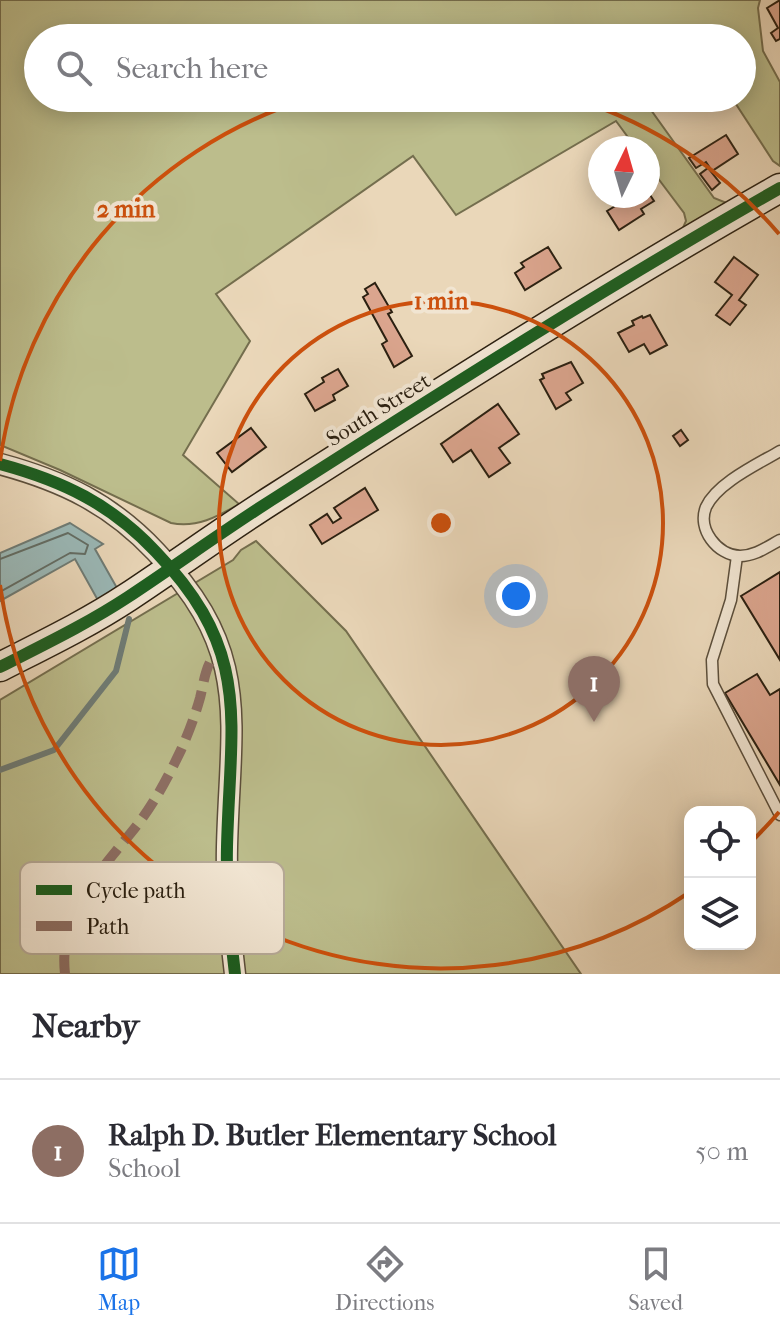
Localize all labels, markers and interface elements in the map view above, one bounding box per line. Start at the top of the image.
search box [24,24,756,112]
icon: search [52,46,96,90]
text: Search here [116,51,268,86]
north arrow [588,136,660,208]
text: 2 min [97,195,156,223]
text: 1 min [414,287,469,315]
street label: South Street [322,368,435,452]
centre of rings [427,509,455,537]
your location [496,576,536,616]
pin: 1 [568,656,620,722]
map controls [684,806,756,950]
button: locate [684,806,756,878]
legend [20,862,284,954]
text: Cycle path [86,878,186,904]
button: layers [684,878,756,950]
text: Path [86,914,130,940]
text: Nearby [32,1006,139,1046]
text: Ralph D. Butler Elementary School [108,1118,557,1153]
text: 1 [53,1136,63,1167]
text: 50 m [695,1136,748,1167]
text: School [108,1153,181,1184]
tab: Map [97,1242,141,1316]
tab: Directions [335,1242,434,1316]
tab: Saved [628,1242,683,1316]

